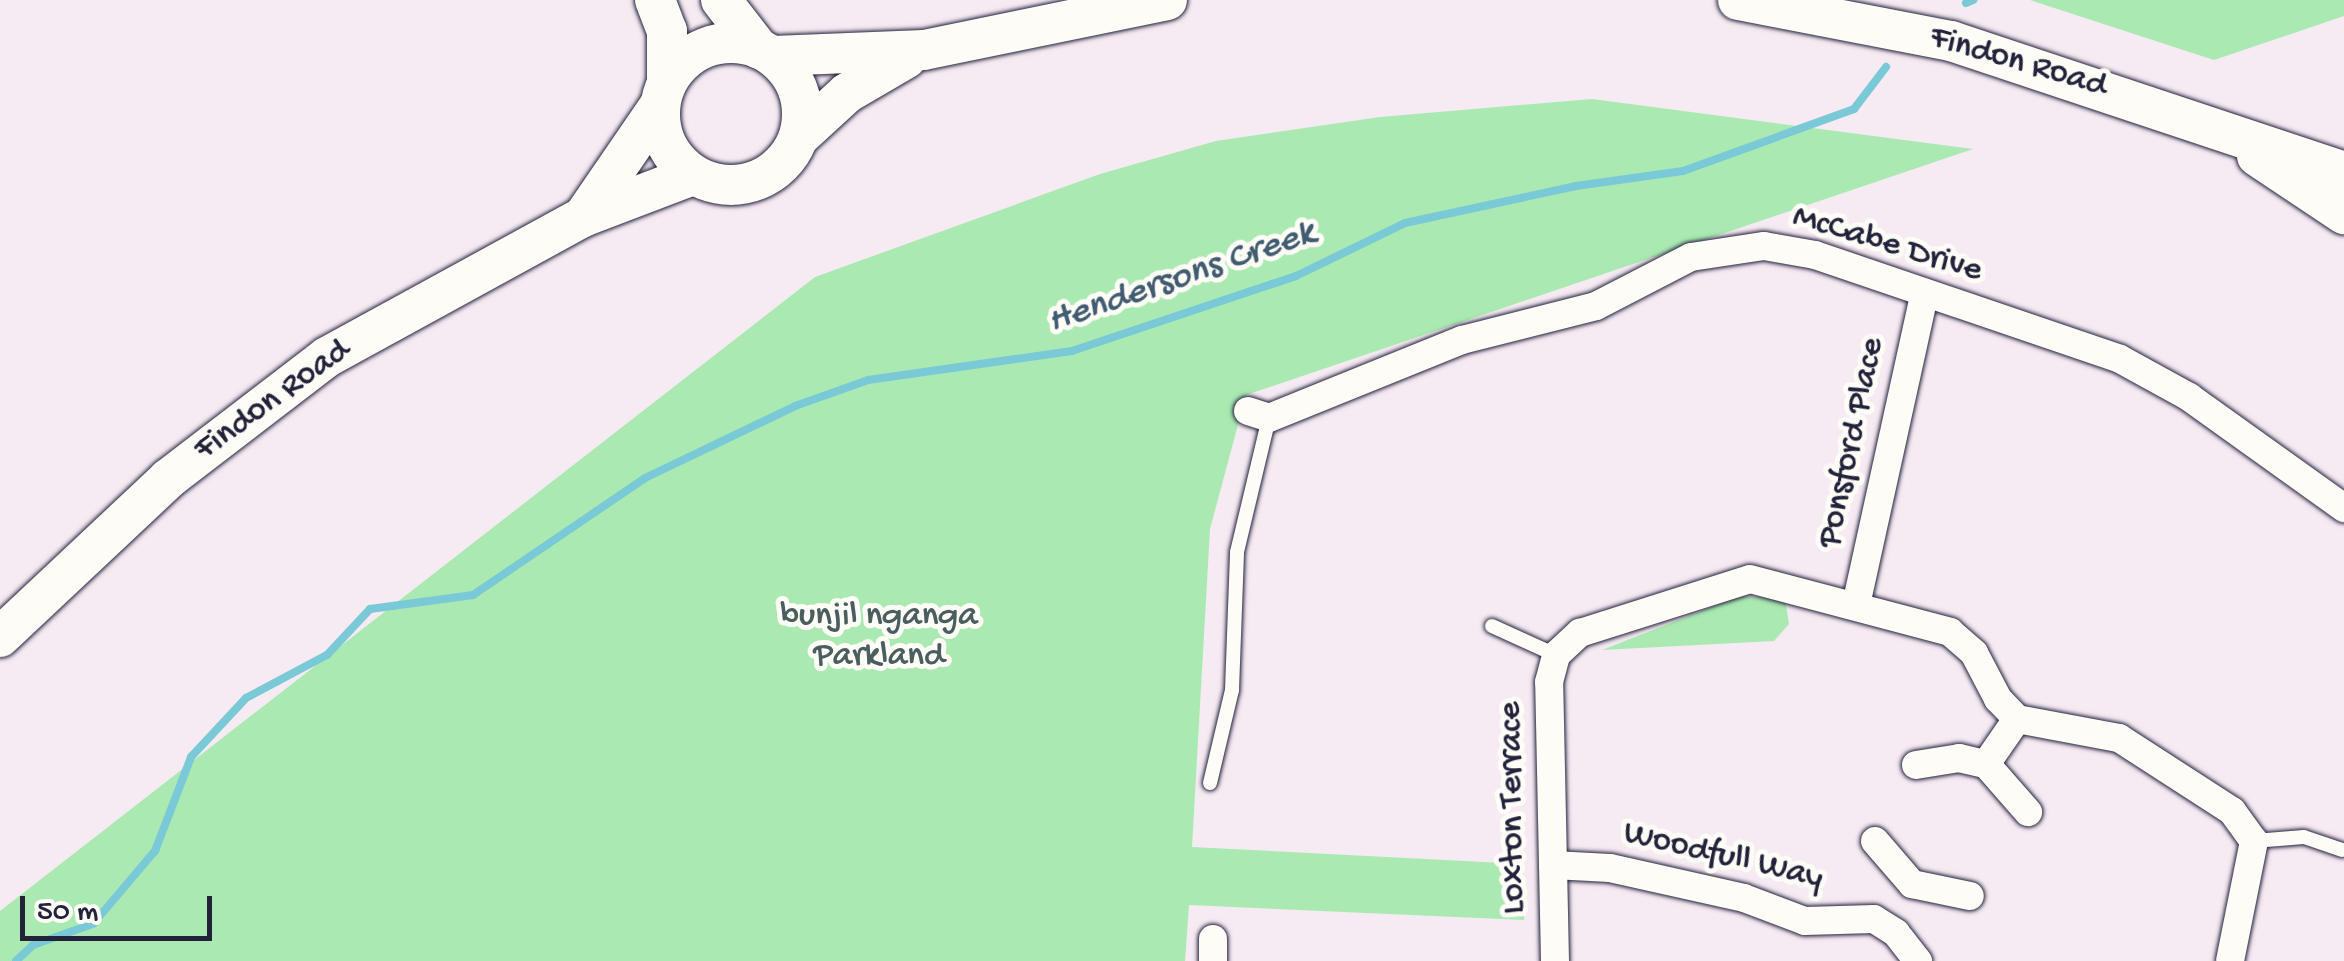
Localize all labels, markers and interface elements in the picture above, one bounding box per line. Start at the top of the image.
street label: Findon Road [1925,18,2111,108]
street label: McCabe Drive [1787,196,1987,294]
water label: Hendersons Creek [1042,212,1322,346]
street label: Findon Road [187,330,359,472]
street label: Ponsford Place [1810,334,1896,552]
park label: bunjil nganga Parkland [780,596,978,678]
street label: Loxton Terrace [1491,701,1537,915]
street label: Woodfull Way [1619,814,1827,900]
scale bar [25,876,218,938]
text: 50 m [37,896,98,931]

